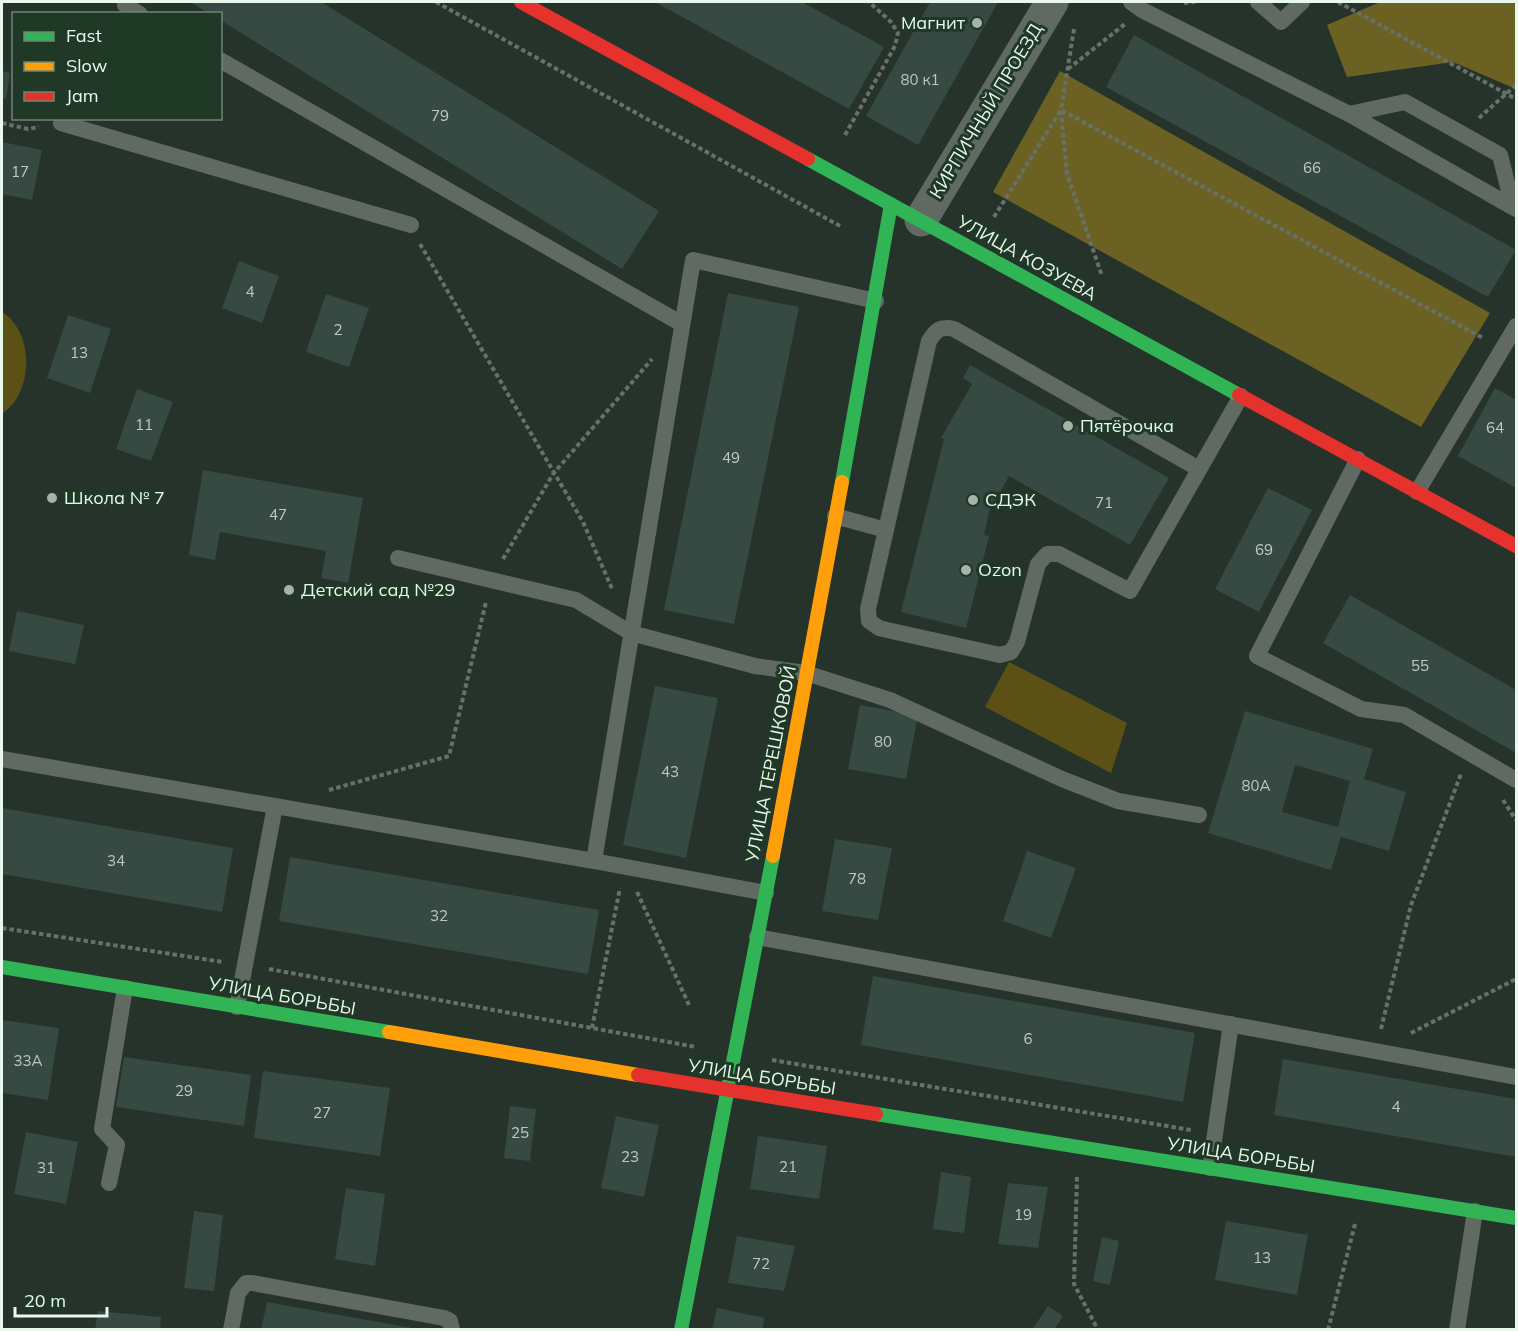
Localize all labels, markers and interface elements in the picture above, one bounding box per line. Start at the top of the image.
place label: Магнит [901,11,966,34]
legend [12,12,222,120]
marker: Магнит [970,16,984,30]
street label: КИРПИЧНЫЙ ПРОЕЗД [924,18,1047,203]
text: Fast [66,24,102,47]
text: Slow [66,54,108,77]
house number: 80 к1 [901,70,940,89]
text: Jam [66,84,99,107]
house number: 79 [431,106,449,125]
house number: 66 [1303,158,1321,177]
house number: 17 [11,162,29,181]
street label: УЛИЦА КОЗУЕВА [953,209,1101,305]
house number: 4 [245,282,255,301]
house number: 2 [333,320,343,339]
house number: 13 [70,343,88,362]
place label: Пятёрочка [1080,414,1174,437]
house number: 11 [135,415,153,434]
house number: 64 [1486,418,1504,437]
marker: Пятёрочка [1061,419,1075,433]
house number: 49 [722,448,740,467]
place label: Школа № 7 [64,486,165,509]
place label: СДЭК [985,488,1036,511]
marker: Школа № 7 [45,491,59,505]
marker: СДЭК [966,493,980,507]
house number: 71 [1095,493,1113,512]
house number: 47 [269,505,287,524]
house number: 69 [1255,540,1273,559]
place label: Ozon [978,558,1022,581]
marker: Ozon [959,563,973,577]
place label: Детский сад №29 [301,578,455,601]
marker: Детский сад №29 [282,583,296,597]
house number: 55 [1411,656,1429,675]
street label: УЛИЦА ТЕРЕШКОВОЙ [740,664,801,865]
house number: 80 [874,732,892,751]
house number: 43 [661,762,679,781]
house number: 80А [1241,776,1271,795]
house number: 34 [107,851,125,870]
house number: 78 [848,869,866,888]
house number: 32 [430,906,448,925]
street label: УЛИЦА БОРЬБЫ [206,971,358,1020]
house number: 6 [1023,1029,1033,1048]
house number: 33А [13,1051,43,1070]
street label: УЛИЦА БОРЬБЫ [686,1053,838,1100]
house number: 29 [175,1081,193,1100]
house number: 4 [1391,1097,1401,1116]
house number: 27 [313,1103,331,1122]
house number: 25 [511,1123,529,1142]
street label: УЛИЦА БОРЬБЫ [1165,1131,1317,1178]
house number: 23 [621,1147,639,1166]
house number: 21 [779,1157,797,1176]
house number: 31 [37,1158,55,1177]
house number: 19 [1014,1205,1032,1224]
house number: 13 [1253,1248,1271,1267]
house number: 72 [752,1254,770,1273]
scale bar [15,1280,106,1318]
text: 20 m [24,1289,66,1312]

